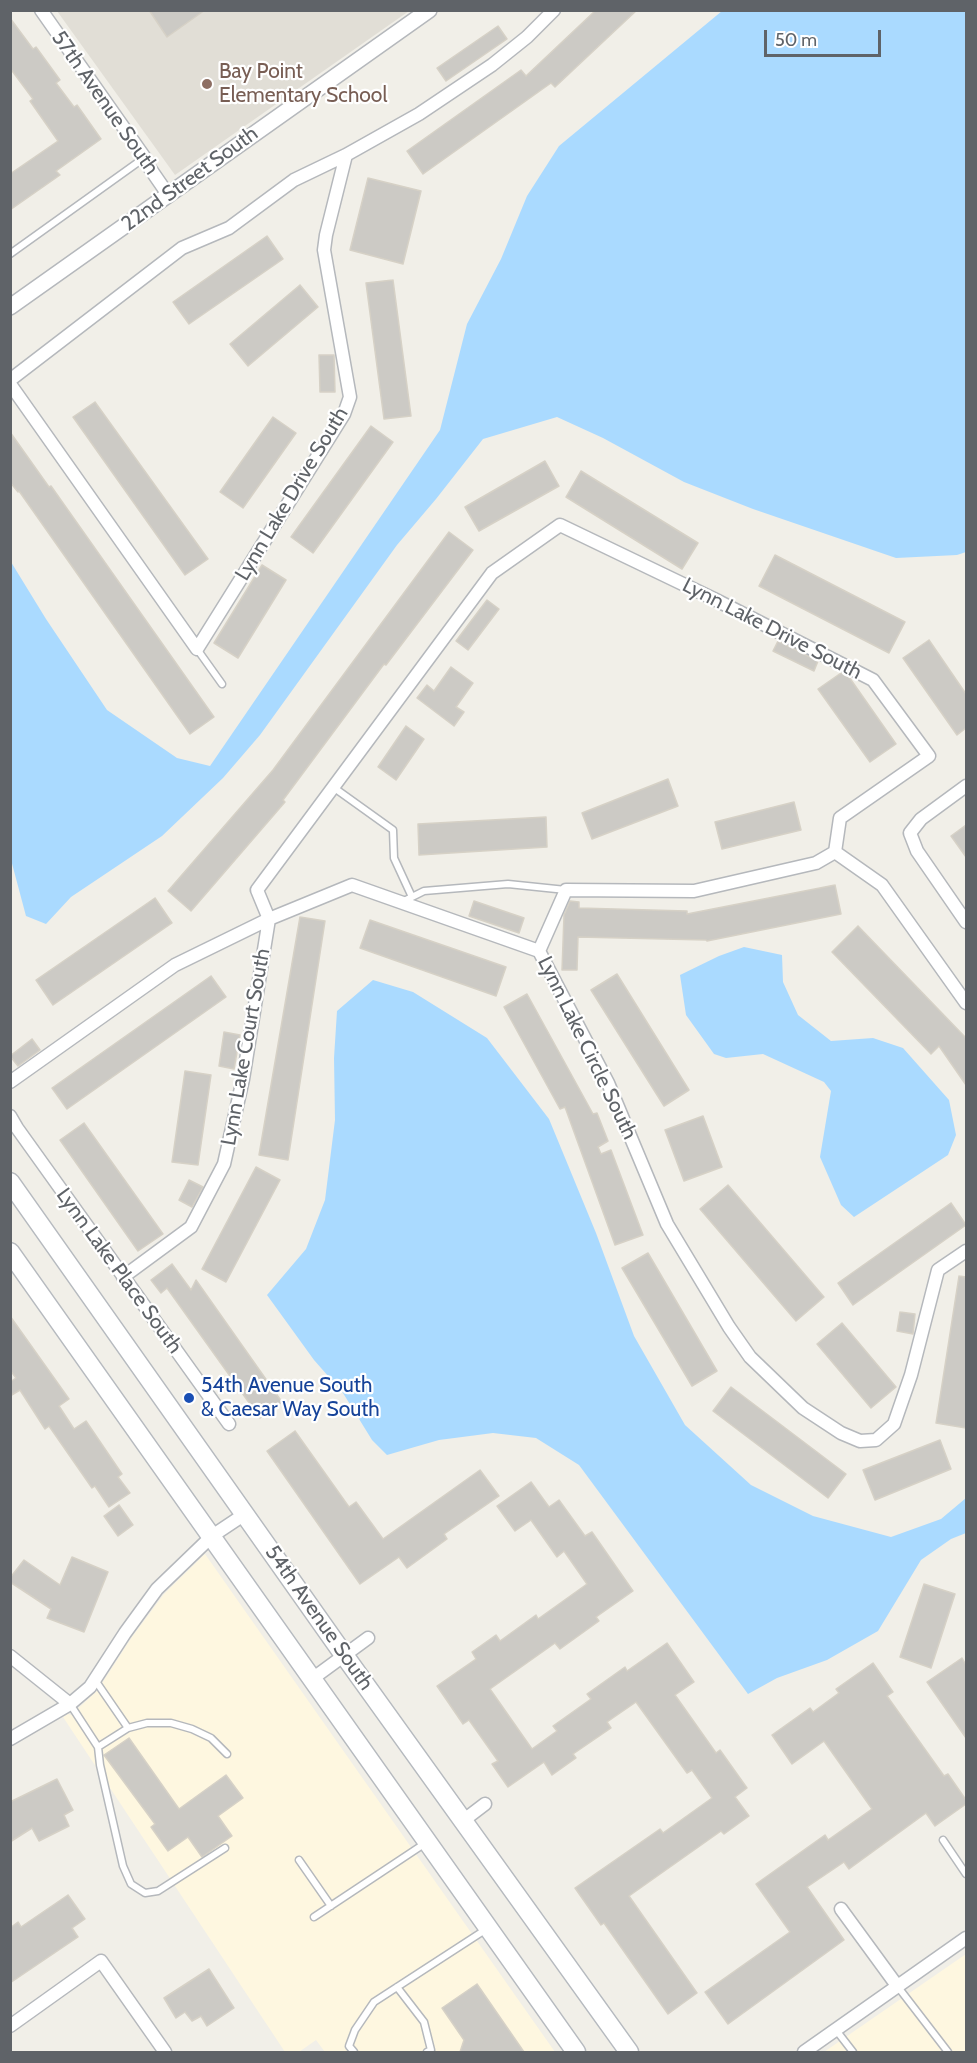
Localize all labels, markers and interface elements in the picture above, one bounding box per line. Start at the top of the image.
scale bar [767,18,884,56]
street label: 57th Avenue South [46,26,164,180]
text: 50 m [775,29,817,51]
place label: Bay Point Elementary School [219,59,387,109]
marker: Bay Point Elementary School [200,77,214,91]
street label: 22nd Street South [117,121,263,237]
street label: Lynn Lake Drive South [230,403,354,585]
street label: Lynn Lake Drive South [678,573,866,685]
street label: Lynn Lake Court South [216,946,276,1148]
street label: Lynn Lake Circle South [532,952,642,1144]
street label: Lynn Lake Place South [51,1184,187,1358]
place label: 54th Avenue South & Caesar Way South [201,1373,380,1423]
marker: 54th Avenue South & Caesar Way South [182,1391,196,1405]
street label: 54th Avenue South [260,1541,378,1695]

